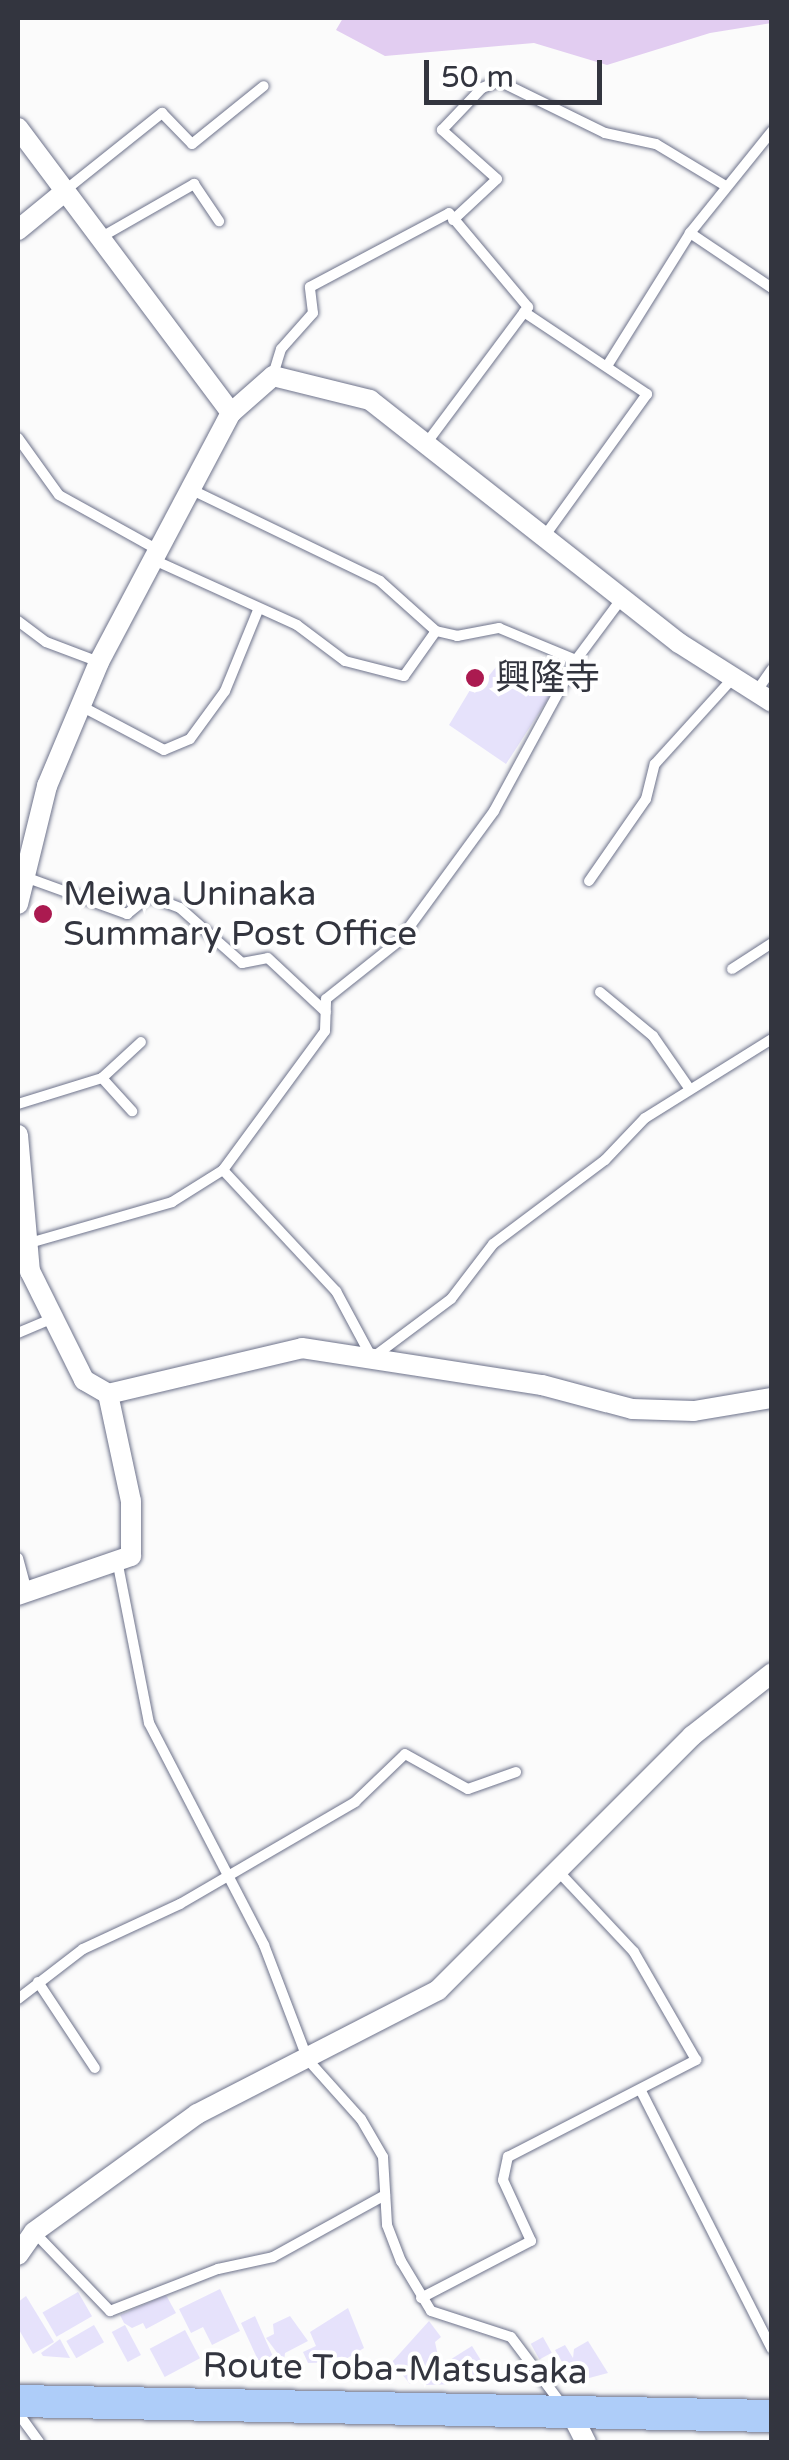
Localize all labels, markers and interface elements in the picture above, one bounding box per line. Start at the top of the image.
scale bar [429,40,606,102]
text: 50 m [441,59,514,96]
place label: 興隆寺 [495,657,600,699]
marker: 興隆寺 [464,667,486,689]
place label: Meiwa Uninaka Summary Post Office [63,873,417,955]
marker: Meiwa Uninaka Summary Post Office [32,903,54,925]
street label: Route Toba-Matsusaka [202,2345,588,2393]

